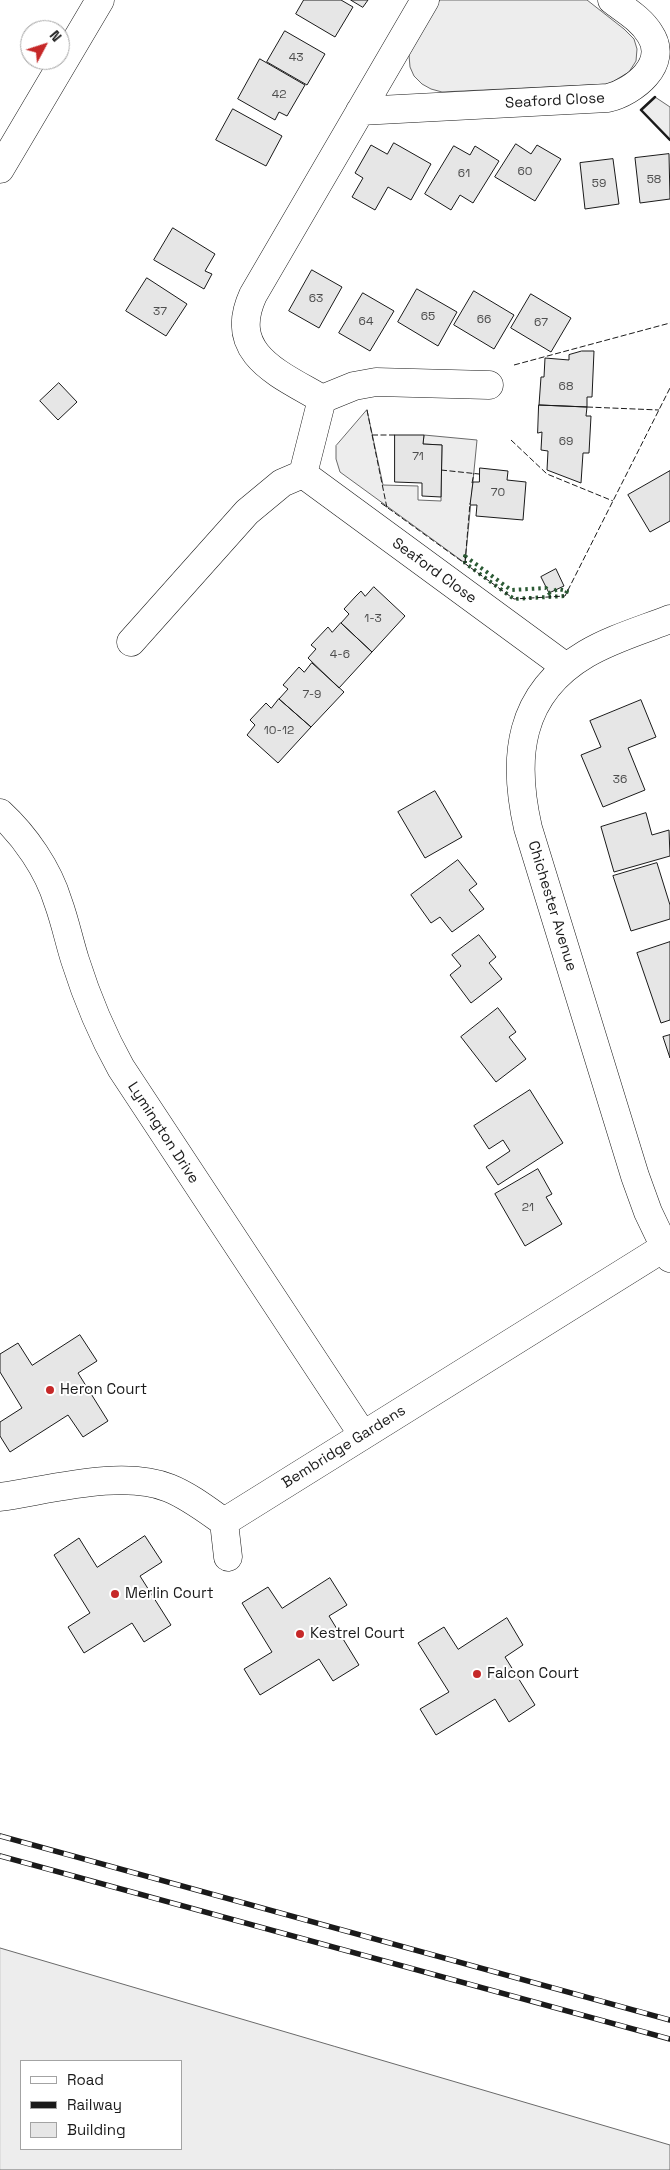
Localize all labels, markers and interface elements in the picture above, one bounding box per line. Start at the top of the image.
north arrow [20,20,70,70]
text: N [46,27,66,45]
house number: 43 [289,51,303,65]
house number: 42 [272,88,286,102]
street label: Seaford Close [505,89,605,113]
house number: 60 [517,165,533,179]
house number: 61 [458,167,470,181]
house number: 58 [647,173,661,187]
house number: 59 [592,177,606,191]
house number: 63 [309,292,323,306]
house number: 37 [153,305,167,319]
house number: 65 [421,310,435,324]
house number: 66 [477,313,491,327]
house number: 64 [359,315,373,329]
house number: 67 [534,316,548,330]
house number: 68 [559,380,573,394]
house number: 69 [559,435,573,449]
house number: 71 [412,450,424,464]
house number: 70 [491,486,505,500]
street label: Seaford Close [388,534,480,608]
house number: 1-3 [364,612,382,626]
house number: 4-6 [330,648,350,662]
house number: 7-9 [303,688,321,702]
house number: 10-12 [264,724,294,738]
house number: 36 [613,773,627,787]
street label: Chichester Avenue [524,839,580,973]
street label: Lymington Drive [123,1079,203,1187]
house number: 21 [522,1201,534,1215]
place label: Heron Court [60,1381,147,1399]
marker: Heron Court [44,1384,56,1396]
street label: Bembridge Gardens [279,1402,409,1492]
place label: Merlin Court [125,1585,214,1603]
marker: Merlin Court [109,1588,121,1600]
place label: Kestrel Court [310,1625,405,1643]
marker: Kestrel Court [294,1628,306,1640]
place label: Falcon Court [487,1665,579,1683]
marker: Falcon Court [471,1668,483,1680]
legend [20,2060,182,2150]
text: Road [67,2070,104,2089]
text: Railway [67,2095,122,2114]
text: Building [67,2120,126,2139]

